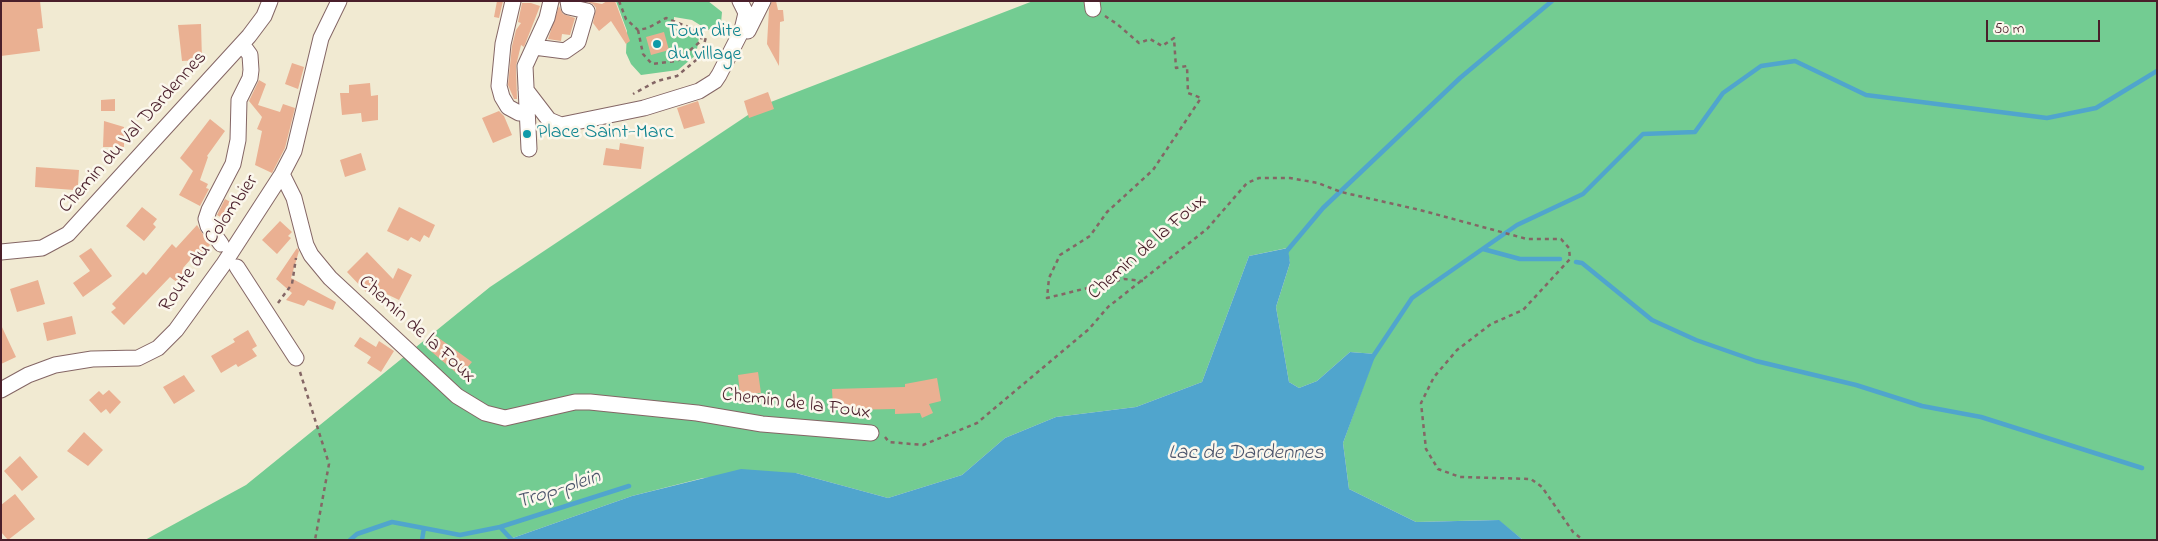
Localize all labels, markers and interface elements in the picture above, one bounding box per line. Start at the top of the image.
scale bar [1988,10,2102,42]
text: 50 m [1994,18,2024,40]
place label: Tour dite du village [667,21,741,68]
marker: Tour dite du village [651,38,663,50]
street label: Chemin du Val Dardennes [55,47,213,219]
place label: Place Saint-Marc [537,122,674,146]
marker: Place Saint-Marc [521,128,533,140]
street label: Route du Colombier [155,171,265,317]
street label: Chemin de la Foux [1084,190,1212,306]
street label: Chemin de la Foux [352,271,480,389]
street label: Chemin de la Foux [720,384,872,426]
water label: Lac de Dardennes [1168,442,1324,468]
water label: Trop-plein [514,466,604,516]

